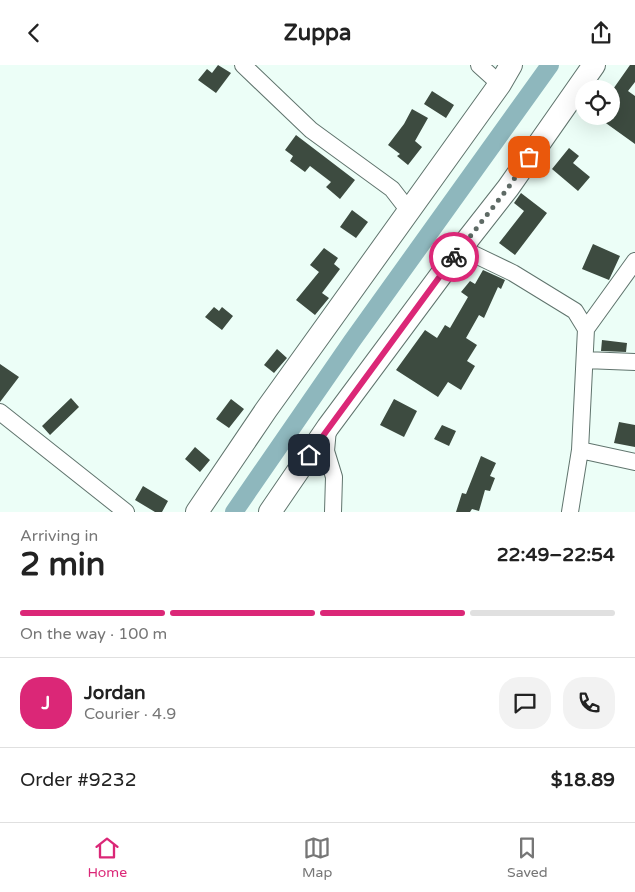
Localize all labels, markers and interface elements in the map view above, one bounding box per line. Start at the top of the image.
icon: back [20,19,48,47]
icon: share [587,19,615,47]
text: Zuppa [284,20,351,46]
map controls [575,80,620,125]
button: locate [575,80,620,125]
pin [508,136,550,178]
icon: bag [515,143,543,171]
courier [429,232,479,282]
icon: bike [440,243,468,271]
pin [288,434,330,476]
icon: home [295,441,323,469]
text: Arriving in [20,526,98,546]
text: 22:49–22:54 [497,544,615,566]
text: 2 min [20,546,105,584]
text: On the way · 100 m [20,624,167,644]
button: chat [499,677,551,729]
button: phone [563,677,615,729]
text: Jordan [84,682,146,704]
text: J [42,692,50,714]
text: Courier · 4.9 [84,704,176,724]
text: Order #9232 [20,769,137,791]
text: $18.89 [551,769,615,791]
tab: Home [87,834,127,881]
tab: Map [302,834,332,881]
tab: Saved [507,834,548,881]

